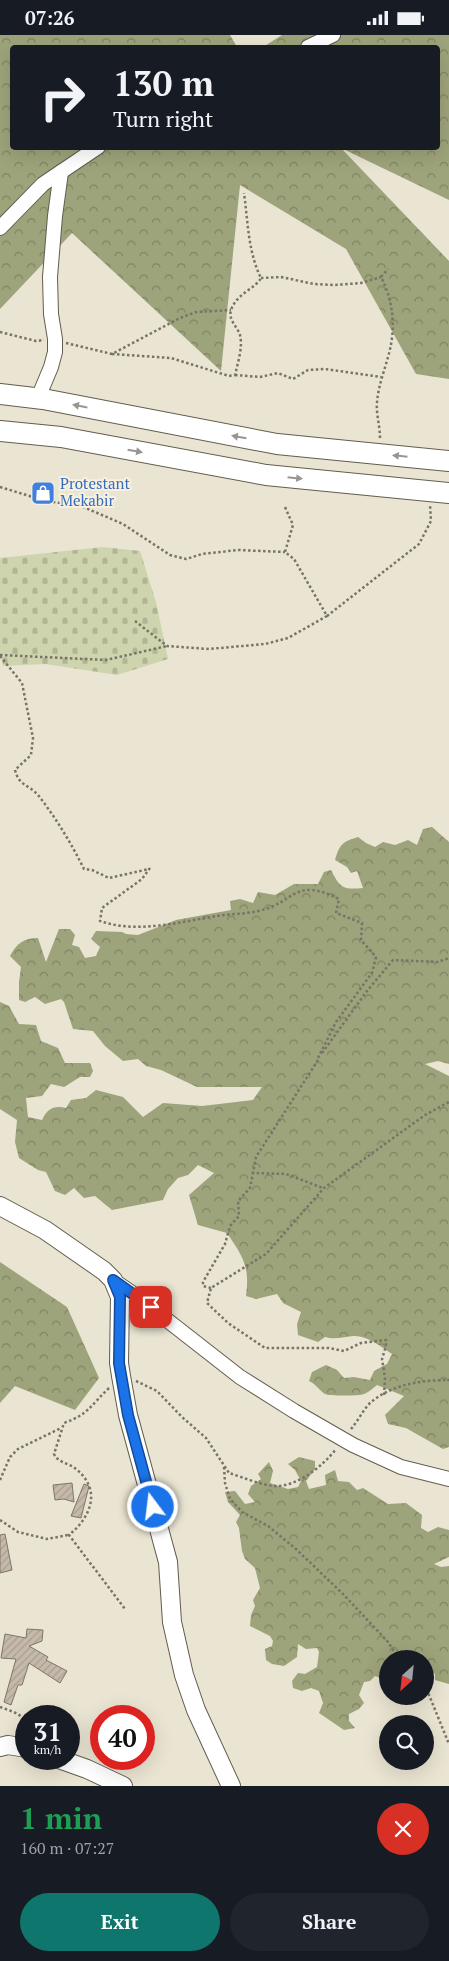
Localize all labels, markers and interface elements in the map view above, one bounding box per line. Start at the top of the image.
text: 07:26 [25,5,74,30]
text: 130 m [113,60,214,106]
icon: right [30,65,95,130]
text: Turn right [113,104,213,133]
one-way arrow [71,402,87,410]
one-way arrow [231,433,247,441]
one-way arrow [127,447,143,455]
one-way arrow [392,452,408,460]
place label: Protestant Mekabir [60,473,130,510]
one-way arrow [287,474,303,482]
shop icon: Protestant Mekabir [30,480,56,506]
pin [130,1286,172,1328]
icon: arrive [137,1293,165,1321]
position arrow [126,1480,178,1532]
north arrow [379,1650,434,1705]
map controls [379,1650,434,1770]
speed limit sign: 40 [90,1705,155,1770]
text: 31 [33,1715,62,1748]
button: search [379,1715,434,1770]
text: km/h [34,1742,61,1757]
text: 1 min [20,1798,102,1838]
button: close [377,1803,429,1855]
text: 160 m · 07:27 [20,1837,114,1859]
button: Exit [20,1893,220,1951]
button: Share [230,1893,429,1951]

